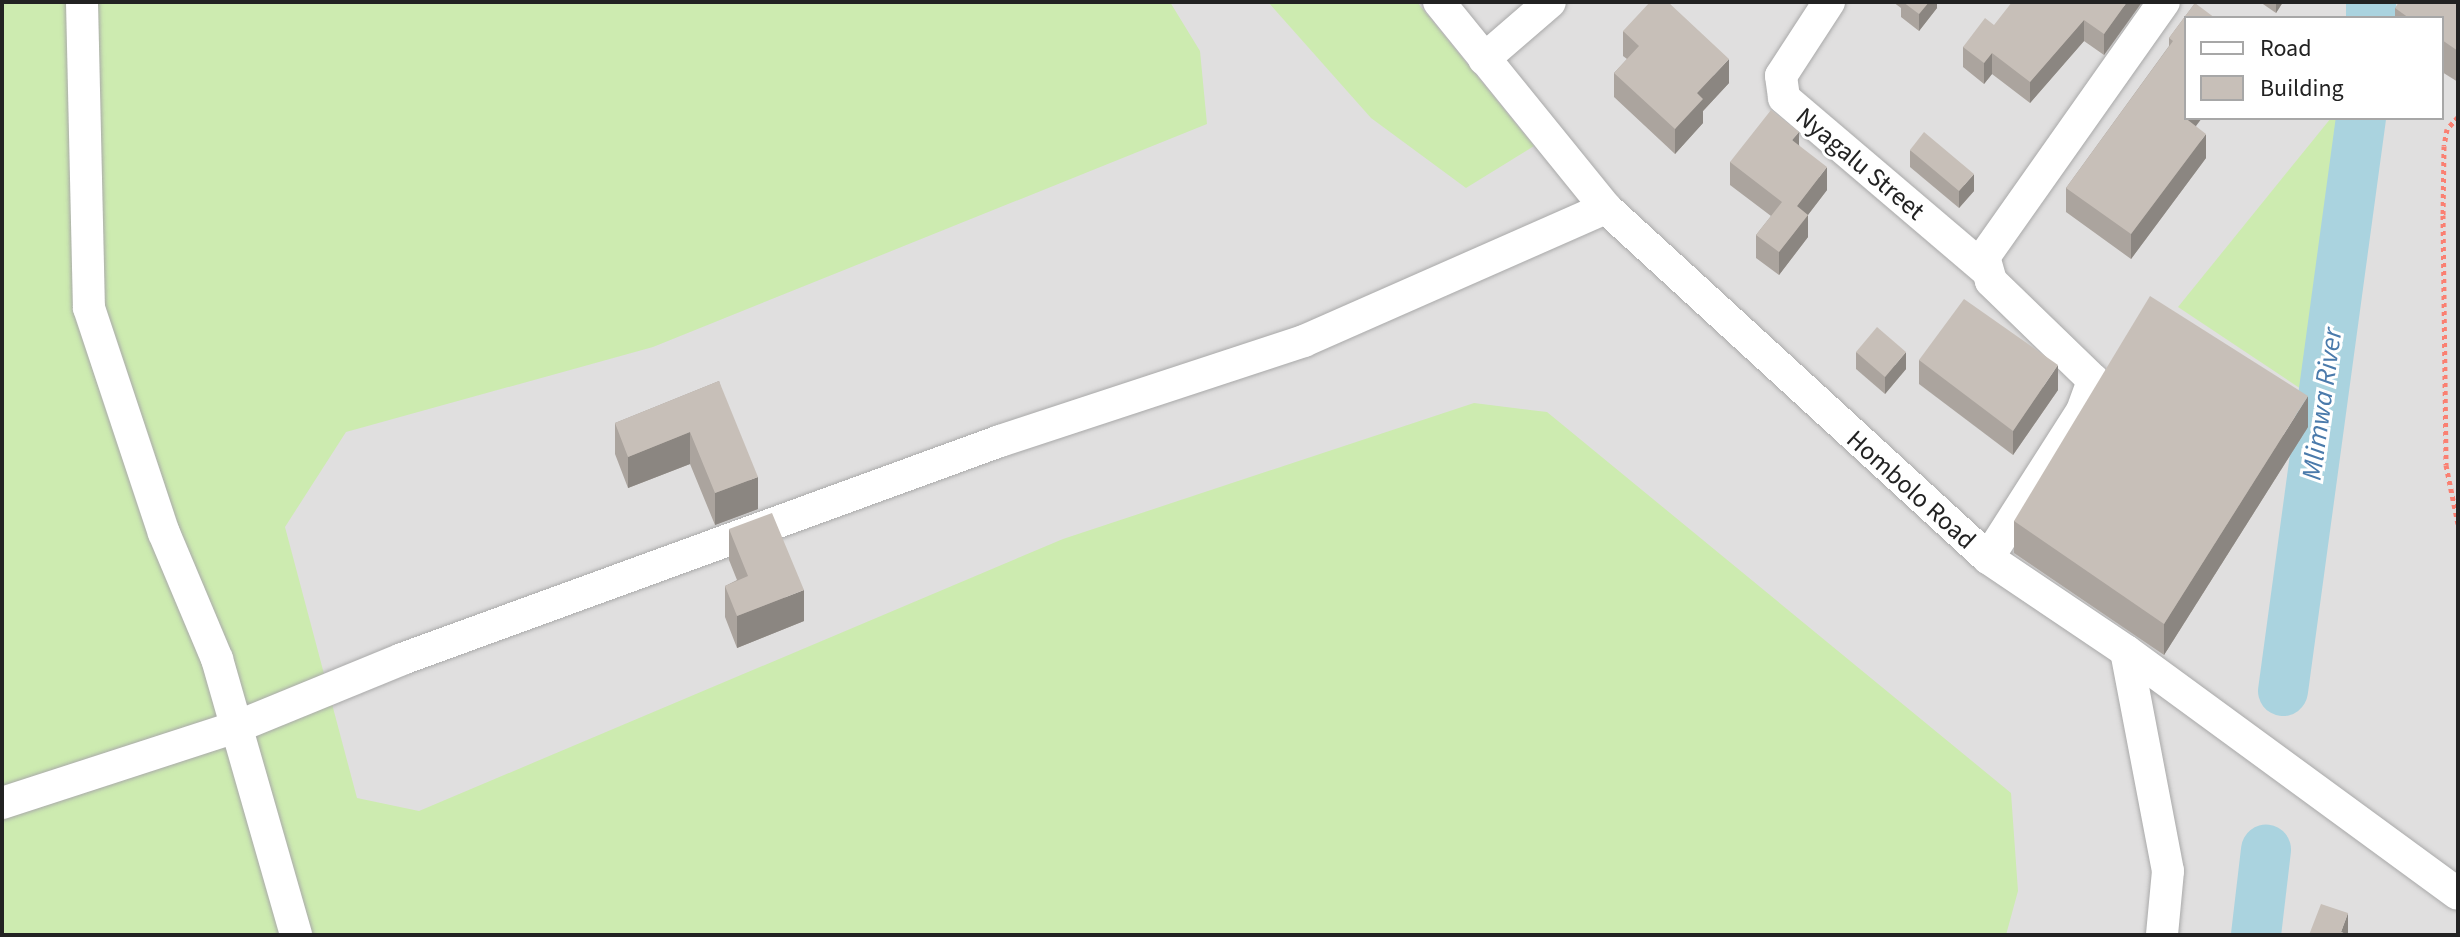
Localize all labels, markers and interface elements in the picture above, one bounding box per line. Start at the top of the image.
legend [2184,16,2444,120]
text: Road [2260,31,2312,66]
text: Building [2260,71,2344,106]
street label: Nyagalu Street [1789,101,1931,227]
water label: Mlimwa River [2295,326,2349,482]
street label: Hombolo Road [1840,424,1982,556]

